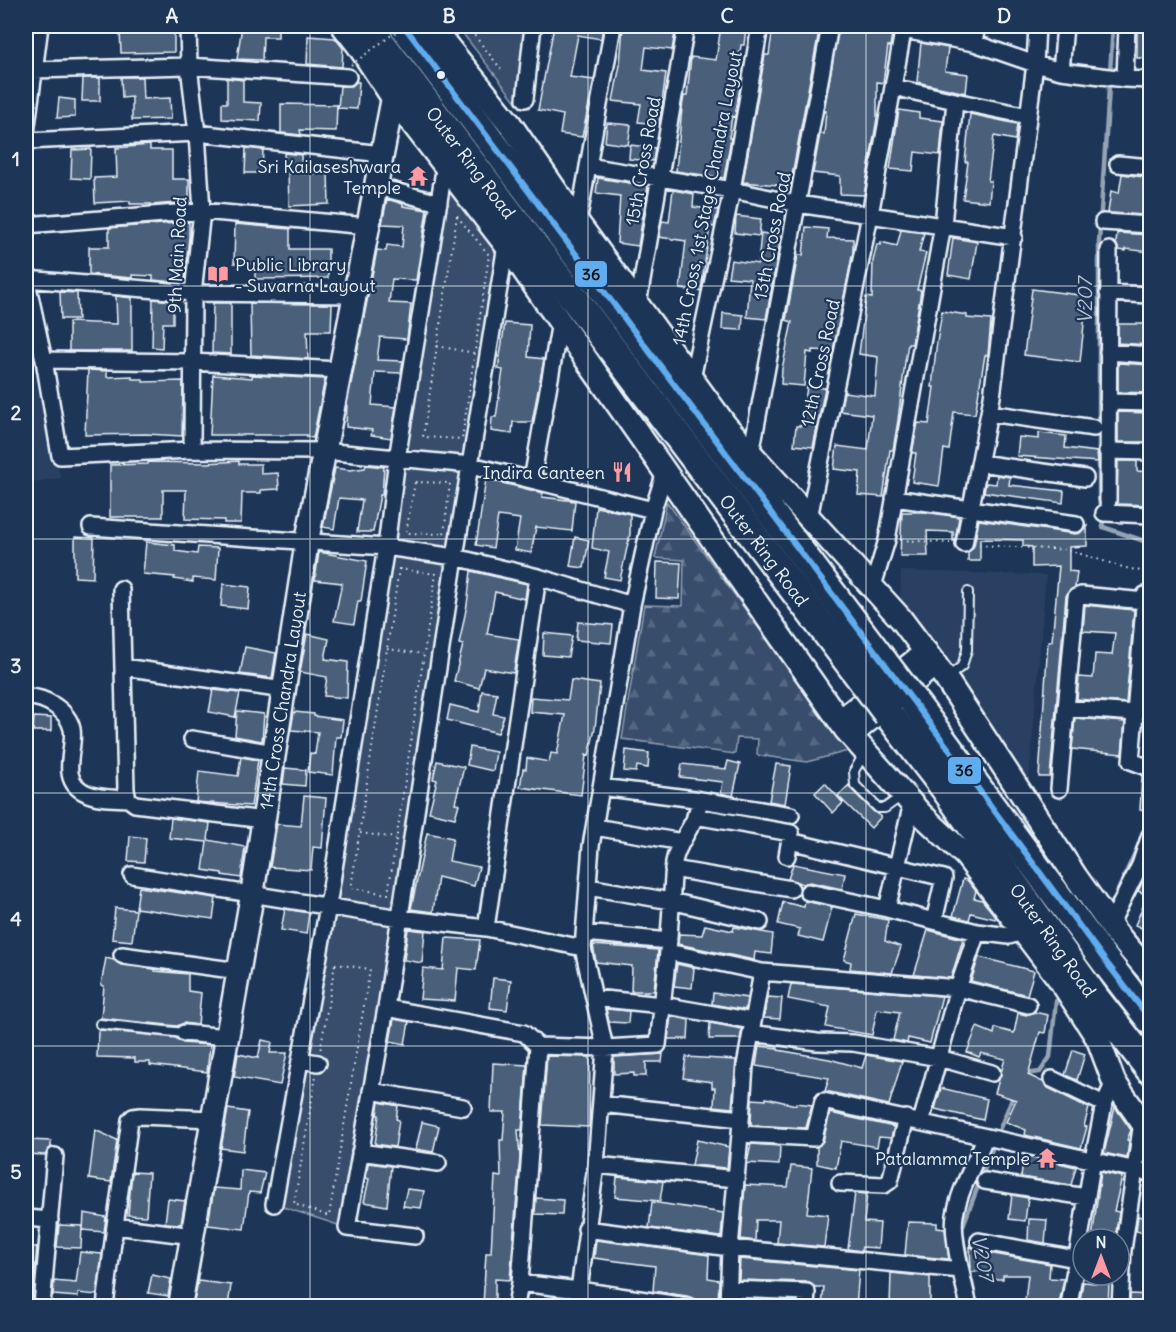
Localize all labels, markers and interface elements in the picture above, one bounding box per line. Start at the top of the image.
text: A [166,3,179,28]
text: B [442,3,456,28]
text: C [720,3,734,28]
text: D [997,3,1011,28]
street label: 14th Cross, 1st Stage Chandra Layout [667,49,747,347]
unlabelled marker [435,69,447,81]
street label: 15th Cross Road [620,95,666,227]
street label: Outer Ring Road [421,102,521,223]
text: 1 [12,146,20,171]
place label: Sri Kailaseshwara Temple [258,155,401,199]
temple icon: Sri Kailaseshwara Temple [406,164,430,188]
street label: 13th Cross Road [748,170,796,302]
street label: 9th Main Road [162,196,192,314]
place label: Public Library - Suvarna Layout [235,253,376,297]
line badge: 36 [574,260,608,288]
library icon: Public Library - Suvarna Layout [206,262,230,286]
text: 36 [582,264,600,284]
water label: V207 [1072,275,1097,324]
street label: 12th Cross Road [795,297,845,429]
text: 2 [11,400,22,425]
restaurant icon: Indira Canteen [610,460,634,484]
place label: Indira Canteen [483,461,605,484]
street label: Outer Ring Road [715,490,814,611]
street label: 14th Cross Chandra Layout [254,590,310,811]
text: 3 [10,653,22,678]
line badge: 36 [947,756,982,785]
text: 36 [955,760,973,780]
street label: Outer Ring Road [1005,879,1102,1002]
text: 4 [10,906,22,931]
temple icon: Patalamma Temple [1035,1146,1059,1170]
place label: Patalamma Temple [875,1147,1030,1170]
text: 5 [10,1159,22,1184]
north arrow [1071,1227,1131,1287]
text: N [1095,1232,1107,1252]
water label: V207 [966,1233,1000,1286]

